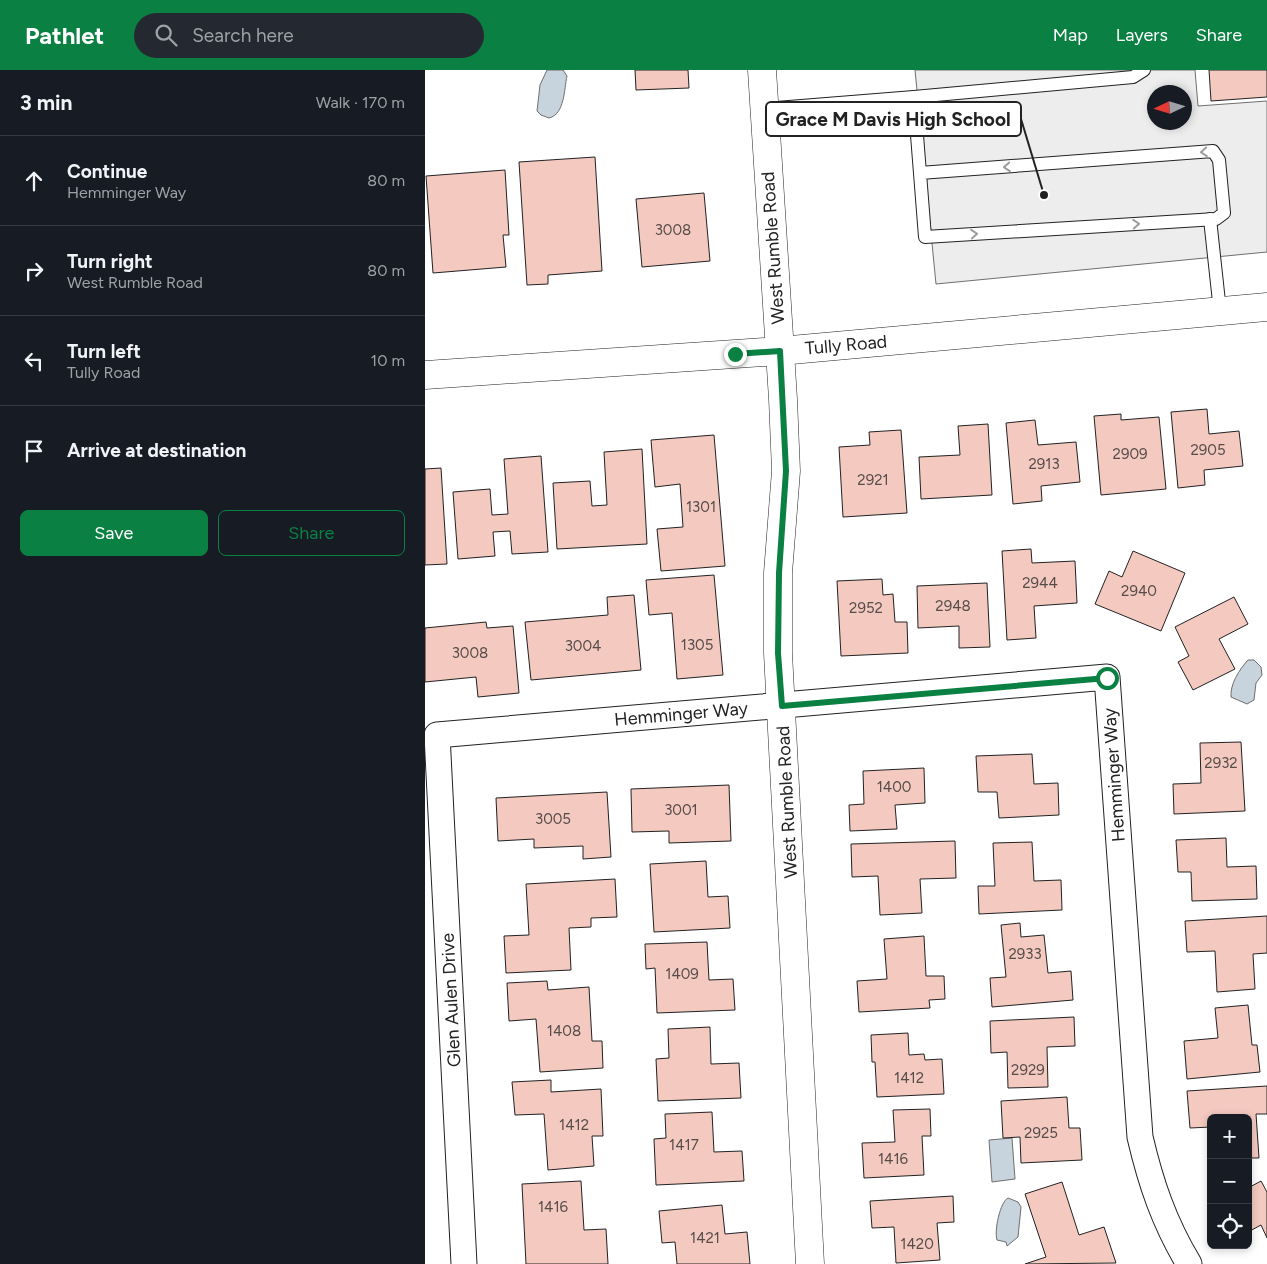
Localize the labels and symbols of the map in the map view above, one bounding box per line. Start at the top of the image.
north arrow [1147,85,1192,130]
callout: Grace M Davis High School [766,102,1021,136]
text: Grace M Davis High School [775,108,1011,131]
one-way arrow [1200,146,1208,157]
one-way arrow [1003,161,1011,172]
street label: West Rumble Road [757,171,789,325]
one-way arrow [1132,218,1140,229]
house number: 3008 [655,221,691,239]
one-way arrow [970,229,978,240]
street label: Tully Road [804,330,888,360]
route end [724,343,747,366]
house number: 2905 [1190,441,1226,459]
house number: 2909 [1113,445,1147,463]
house number: 2913 [1028,455,1060,473]
house number: 2921 [857,471,889,489]
house number: 1301 [686,498,716,516]
house number: 2944 [1022,574,1058,592]
house number: 2940 [1121,582,1157,600]
house number: 2948 [935,597,971,615]
house number: 2952 [849,599,883,617]
house number: 1305 [681,636,713,654]
house number: 3004 [565,637,601,655]
house number: 3008 [452,644,488,662]
route start [1096,667,1119,690]
street label: Hemminger Way [613,697,749,731]
street label: Hemminger Way [1098,707,1130,843]
street label: West Rumble Road [772,725,802,879]
house number: 2932 [1204,754,1238,772]
house number: 1400 [877,778,911,796]
house number: 3001 [664,801,698,819]
house number: 3005 [535,810,571,828]
street label: Glen Aulen Drive [436,932,465,1068]
house number: 2933 [1008,945,1042,963]
house number: 1409 [665,965,699,983]
house number: 1408 [547,1022,581,1040]
house number: 2929 [1011,1061,1045,1079]
house number: 1412 [894,1069,924,1087]
house number: 1412 [559,1116,589,1134]
house number: 2925 [1024,1124,1058,1142]
house number: 1417 [669,1136,699,1154]
house number: 1416 [878,1150,909,1168]
house number: 1416 [538,1198,569,1216]
house number: 1421 [690,1229,720,1247]
house number: 1420 [900,1235,934,1253]

